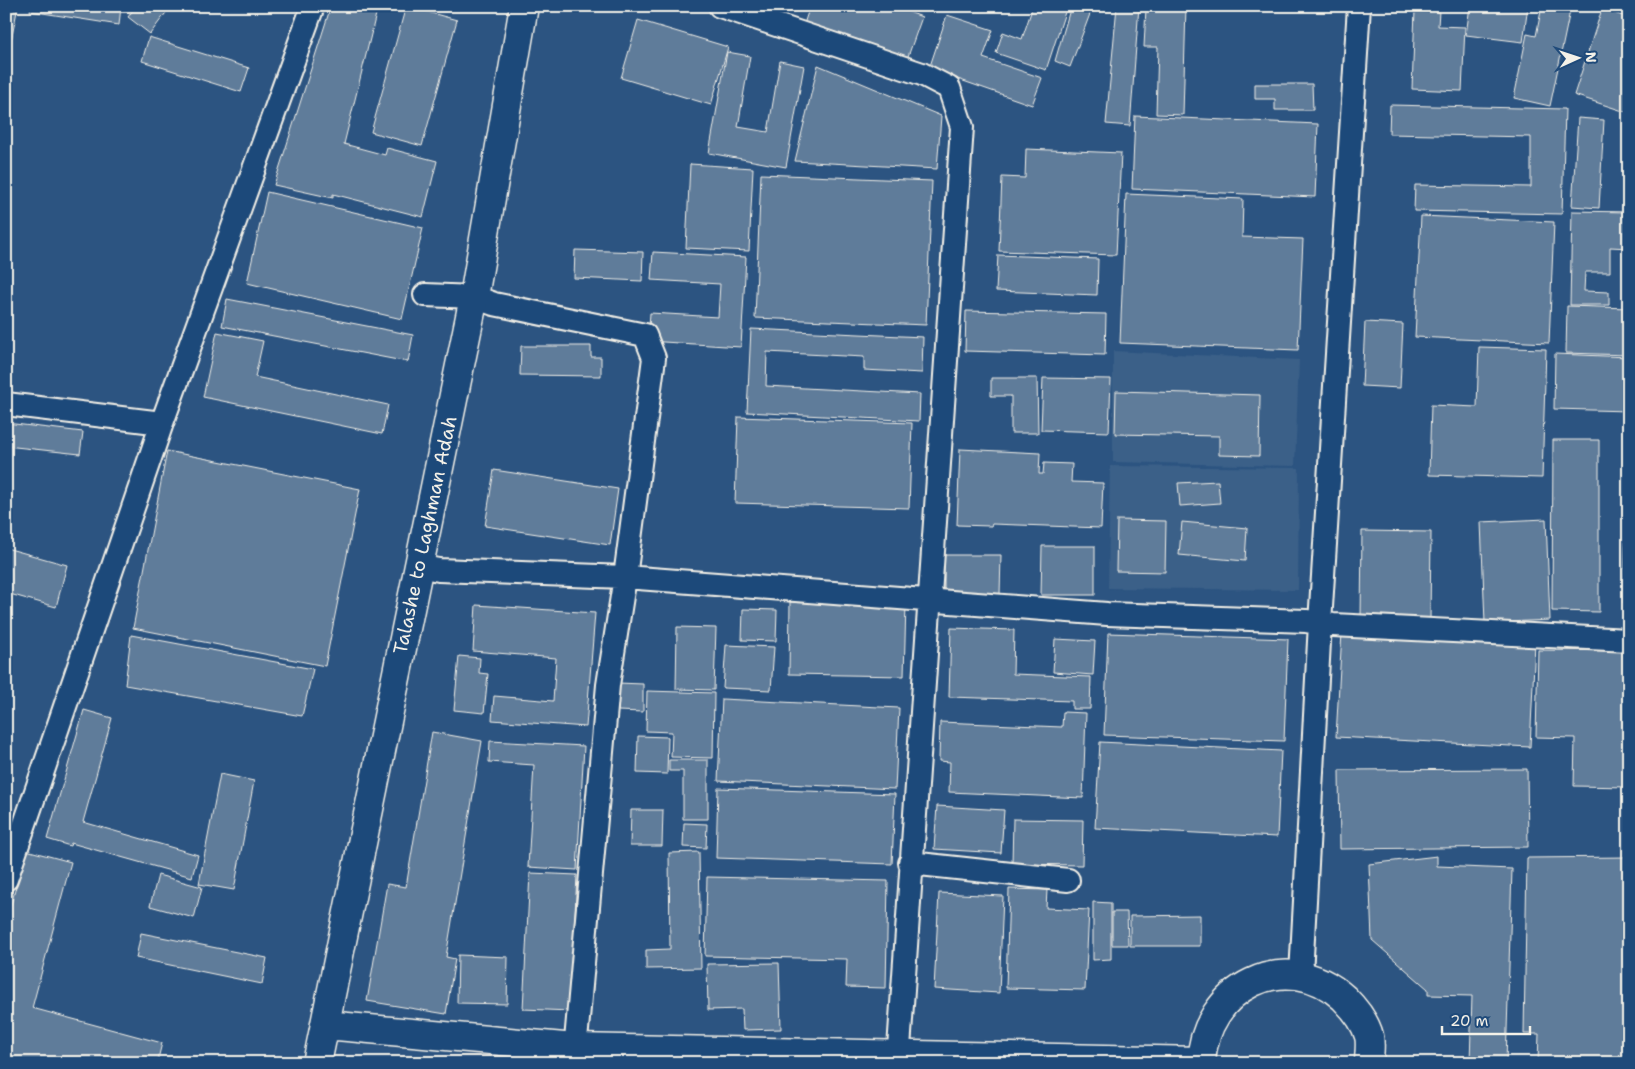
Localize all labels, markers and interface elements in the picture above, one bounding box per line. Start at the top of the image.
north arrow [1552,32,1602,82]
text: N [1582,51,1600,63]
street label: Talashe to Laghman Adah [388,414,462,656]
scale bar [1442,1004,1530,1036]
text: 20 m [1450,1011,1489,1031]

